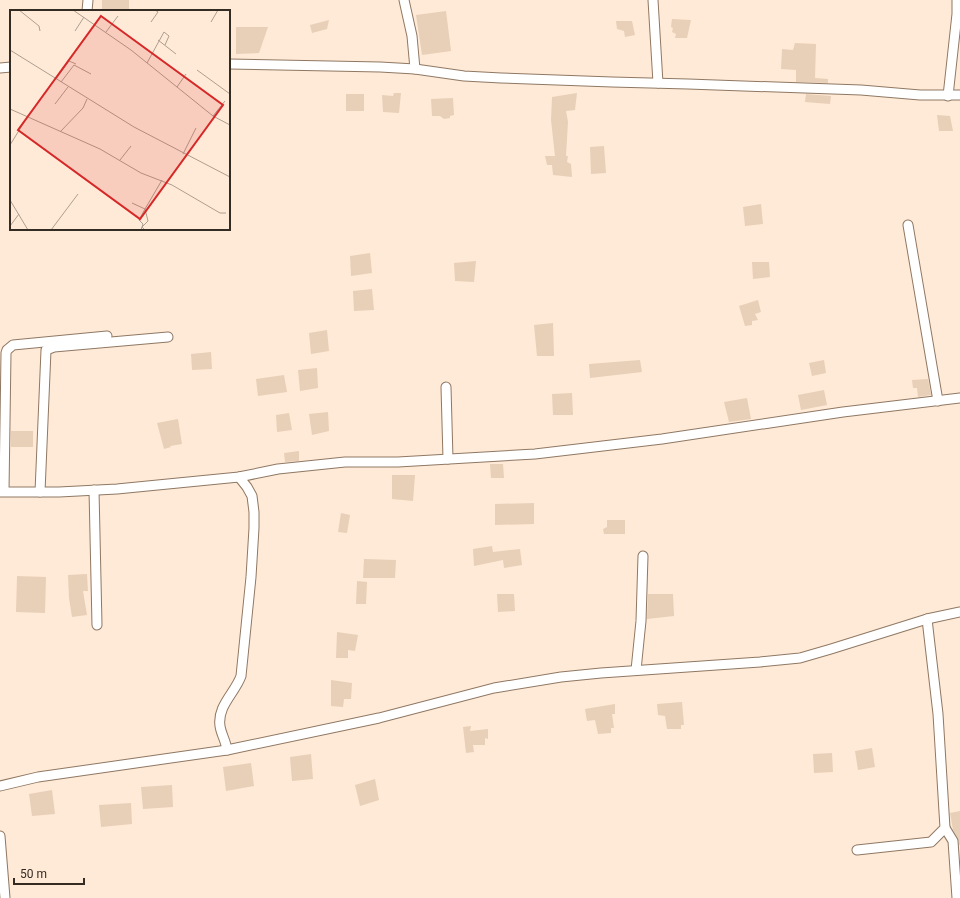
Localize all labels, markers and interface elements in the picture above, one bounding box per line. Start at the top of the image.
inset map [10,10,230,230]
scale bar [14,860,84,886]
text: 50 m [20,867,47,881]

